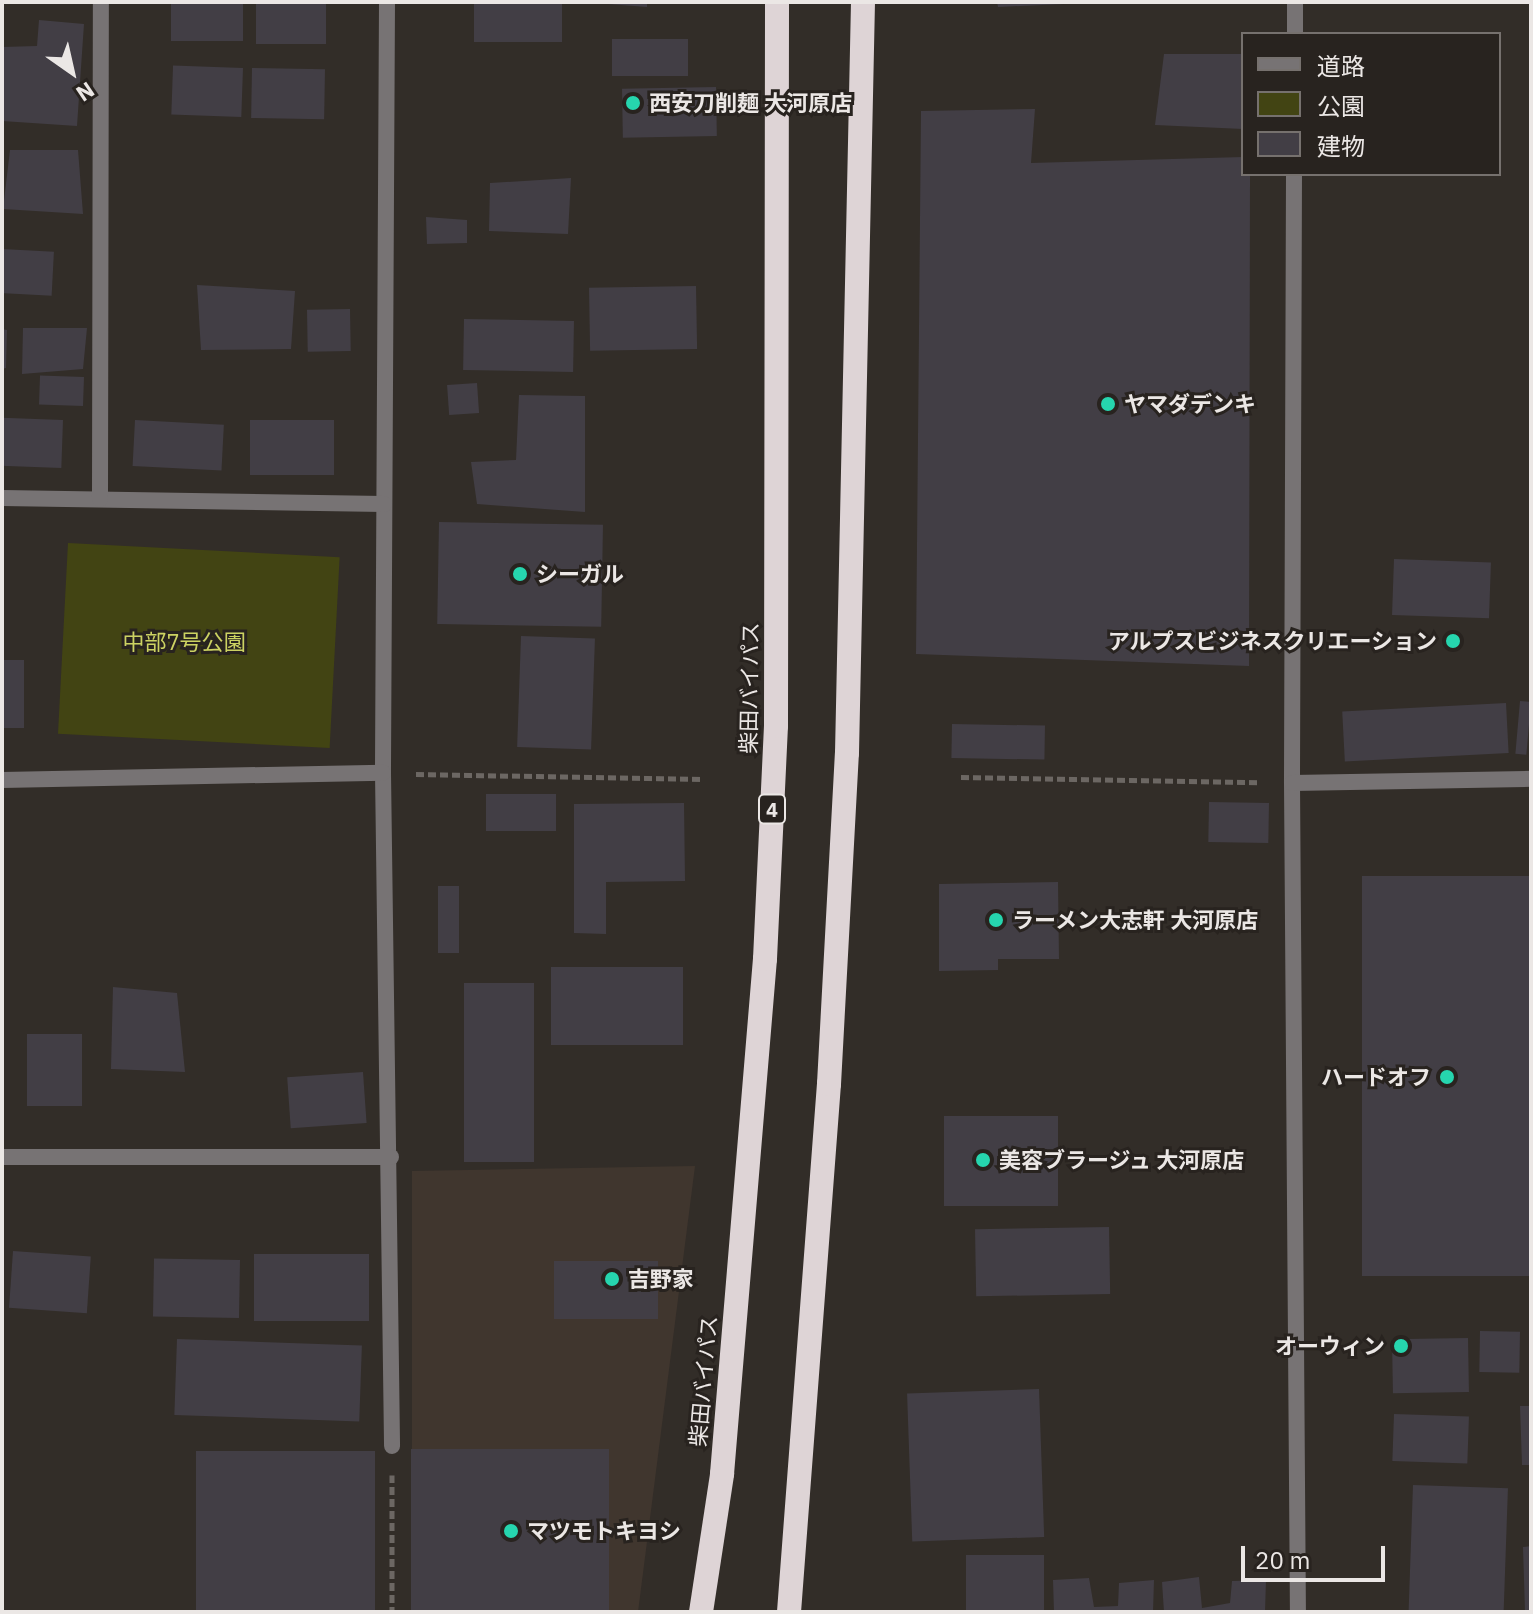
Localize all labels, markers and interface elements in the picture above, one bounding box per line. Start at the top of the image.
north arrow [32,32,112,112]
legend [1241,32,1501,176]
text: 道路 [1317,50,1365,82]
text: N [71,76,100,109]
place label: 西安刀削麺 大河原店 [649,90,852,116]
text: 公園 [1317,90,1365,122]
marker: 西安刀削麺 大河原店 [624,94,642,112]
text: 建物 [1317,130,1365,162]
place label: ヤマダデンキ [1124,391,1256,417]
marker: ヤマダデンキ [1099,395,1117,413]
place label: シーガル [536,561,624,587]
marker: シーガル [511,565,529,583]
street label: 柴田バイパス [735,622,763,754]
place label: アルプスビジネスクリエーション [1107,628,1437,654]
park label: 中部7号公園 [122,629,246,655]
marker: アルプスビジネスクリエーション [1444,632,1462,650]
road number: 4 [758,793,786,825]
place label: ラーメン大志軒 大河原店 [1012,907,1259,933]
marker: ラーメン大志軒 大河原店 [987,911,1005,929]
place label: ハードオフ [1321,1064,1431,1090]
marker: ハードオフ [1438,1068,1456,1086]
place label: 美容ブラージュ 大河原店 [999,1147,1246,1173]
marker: 美容ブラージュ 大河原店 [974,1151,992,1169]
place label: 吉野家 [628,1266,694,1292]
marker: 吉野家 [603,1270,621,1288]
street label: 柴田バイパス [684,1314,722,1448]
place label: オーウィン [1275,1333,1385,1359]
marker: オーウィン [1392,1337,1410,1355]
place label: マツモトキヨシ [527,1518,681,1544]
marker: マツモトキヨシ [502,1522,520,1540]
scale bar [1245,1530,1389,1580]
text: 20 m [1255,1544,1310,1576]

